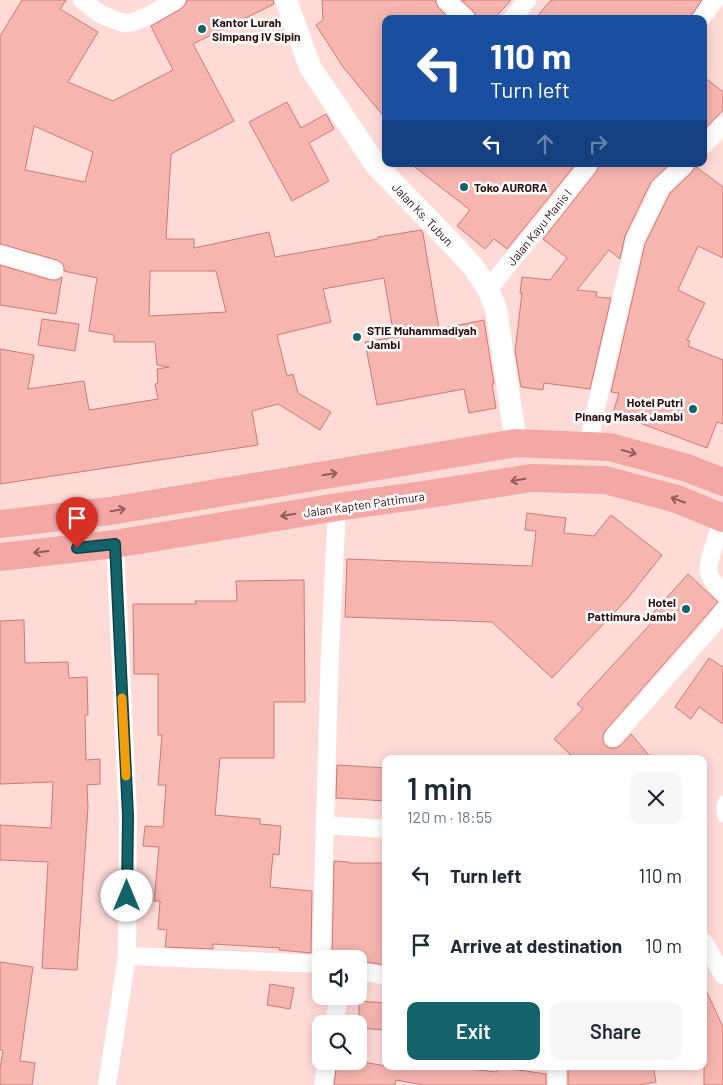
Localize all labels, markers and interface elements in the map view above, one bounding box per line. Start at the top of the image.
place label: Kantor Lurah Simpang IV Sipin [212,15,301,43]
marker: Kantor Lurah Simpang IV Sipin [196,23,208,35]
text: 110 m [490,34,571,76]
icon: left [407,35,472,100]
text: Turn left [490,76,570,102]
icon: left [478,130,506,158]
icon: ahead [531,130,559,158]
icon: right [584,130,612,158]
street label: Jalan Ks. Tubun [390,180,456,248]
place label: Toko AURORA [474,180,547,194]
marker: Toko AURORA [458,181,470,193]
street label: Jalan Kayu Manis I [504,186,574,268]
place label: STIE Muhammadiyah Jambi [367,323,477,351]
marker: STIE Muhammadiyah Jambi [351,331,363,343]
place label: Hotel Putri Pinang Masak Jambi [575,395,683,423]
marker: Hotel Putri Pinang Masak Jambi [687,403,699,415]
one-way arrow [621,448,637,458]
one-way arrow [322,469,338,479]
one-way arrow [511,476,527,486]
street label: Jalan Kapten Pattimura [303,489,425,519]
one-way arrow [671,495,686,504]
pin [56,497,98,548]
icon: arrive [63,504,91,532]
one-way arrow [109,504,125,514]
one-way arrow [281,511,297,521]
one-way arrow [33,547,49,557]
place label: Hotel Pattimura Jambi [588,595,676,623]
marker: Hotel Pattimura Jambi [680,603,692,615]
text: 1 min [407,770,472,806]
button: close [630,772,682,824]
text: 120 m · 18:55 [407,807,492,826]
icon: left [407,861,435,889]
text: Turn left [450,864,521,887]
text: 110 m [638,864,682,887]
position arrow [100,869,152,921]
icon: arrive [407,931,435,959]
text: Arrive at destination [450,934,622,957]
text: 10 m [645,934,682,957]
map controls [312,950,367,1070]
button: sound [312,950,367,1005]
button: Exit [407,1002,540,1060]
button: Share [550,1002,682,1060]
button: search [312,1015,367,1070]

